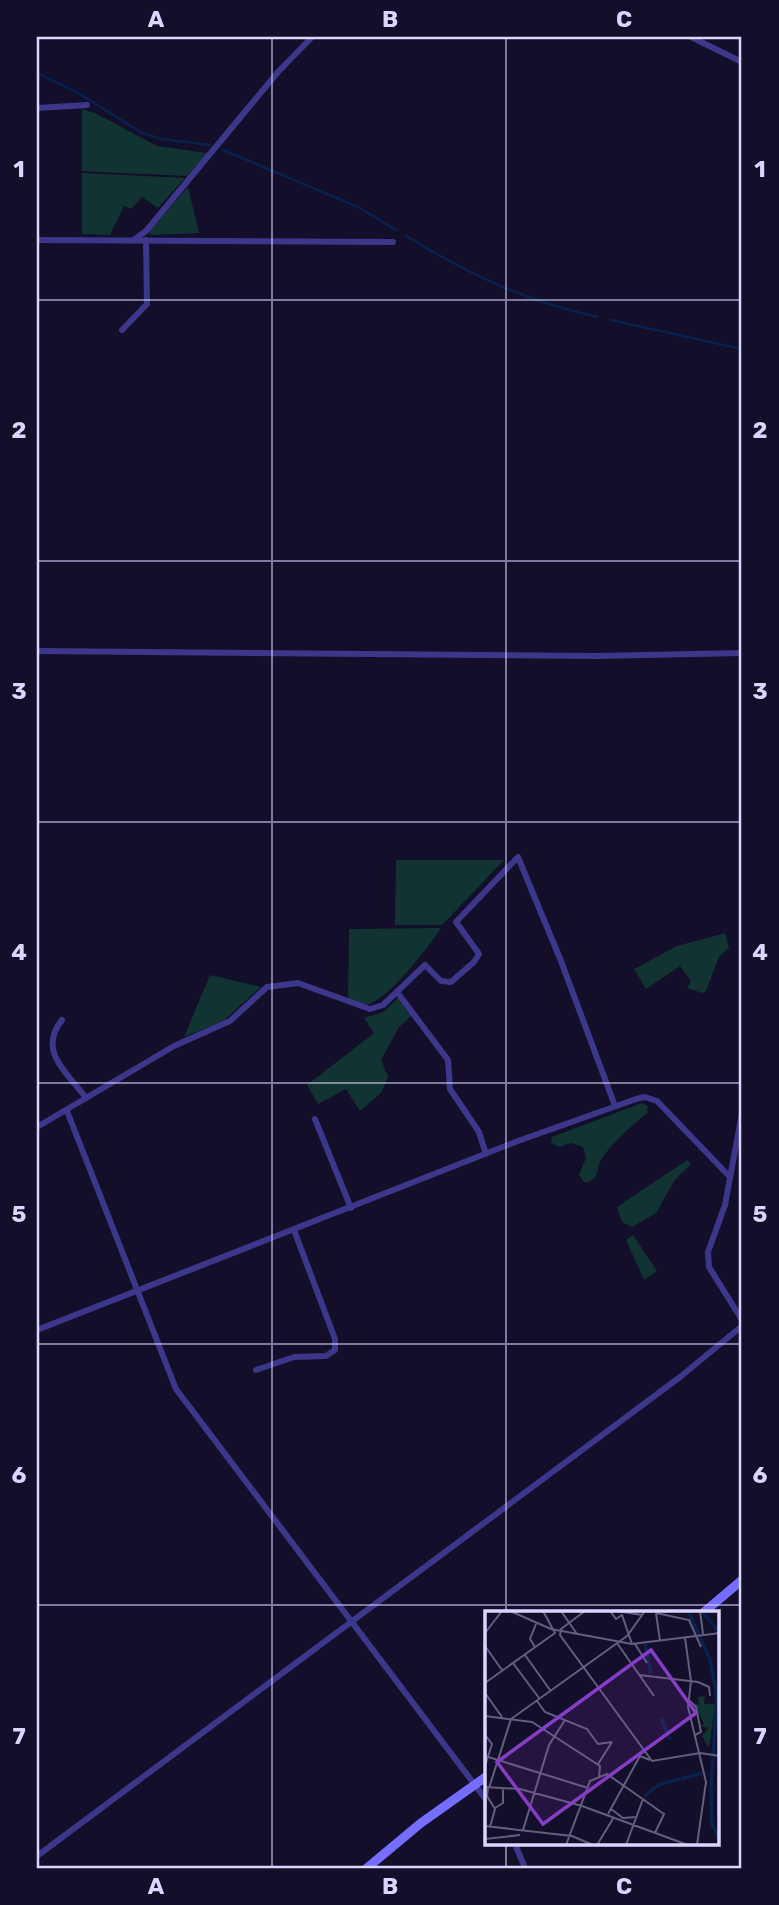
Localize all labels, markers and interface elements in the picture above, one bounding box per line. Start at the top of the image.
text: A [148,5,165,33]
text: B [382,5,398,33]
text: C [616,5,632,33]
text: 1 [13,155,25,183]
text: 1 [754,155,766,183]
text: 2 [12,416,26,444]
text: 2 [753,416,767,444]
text: 3 [11,677,27,705]
text: 3 [752,677,768,705]
text: 4 [11,938,27,966]
text: 4 [752,938,768,966]
text: 5 [12,1200,27,1228]
text: 5 [753,1200,768,1228]
text: 6 [12,1461,27,1489]
text: 6 [753,1461,768,1489]
inset map [485,1611,720,1846]
text: 7 [12,1722,26,1750]
text: 7 [753,1722,767,1750]
text: A [148,1872,165,1900]
text: B [382,1872,398,1900]
text: C [616,1872,632,1900]

